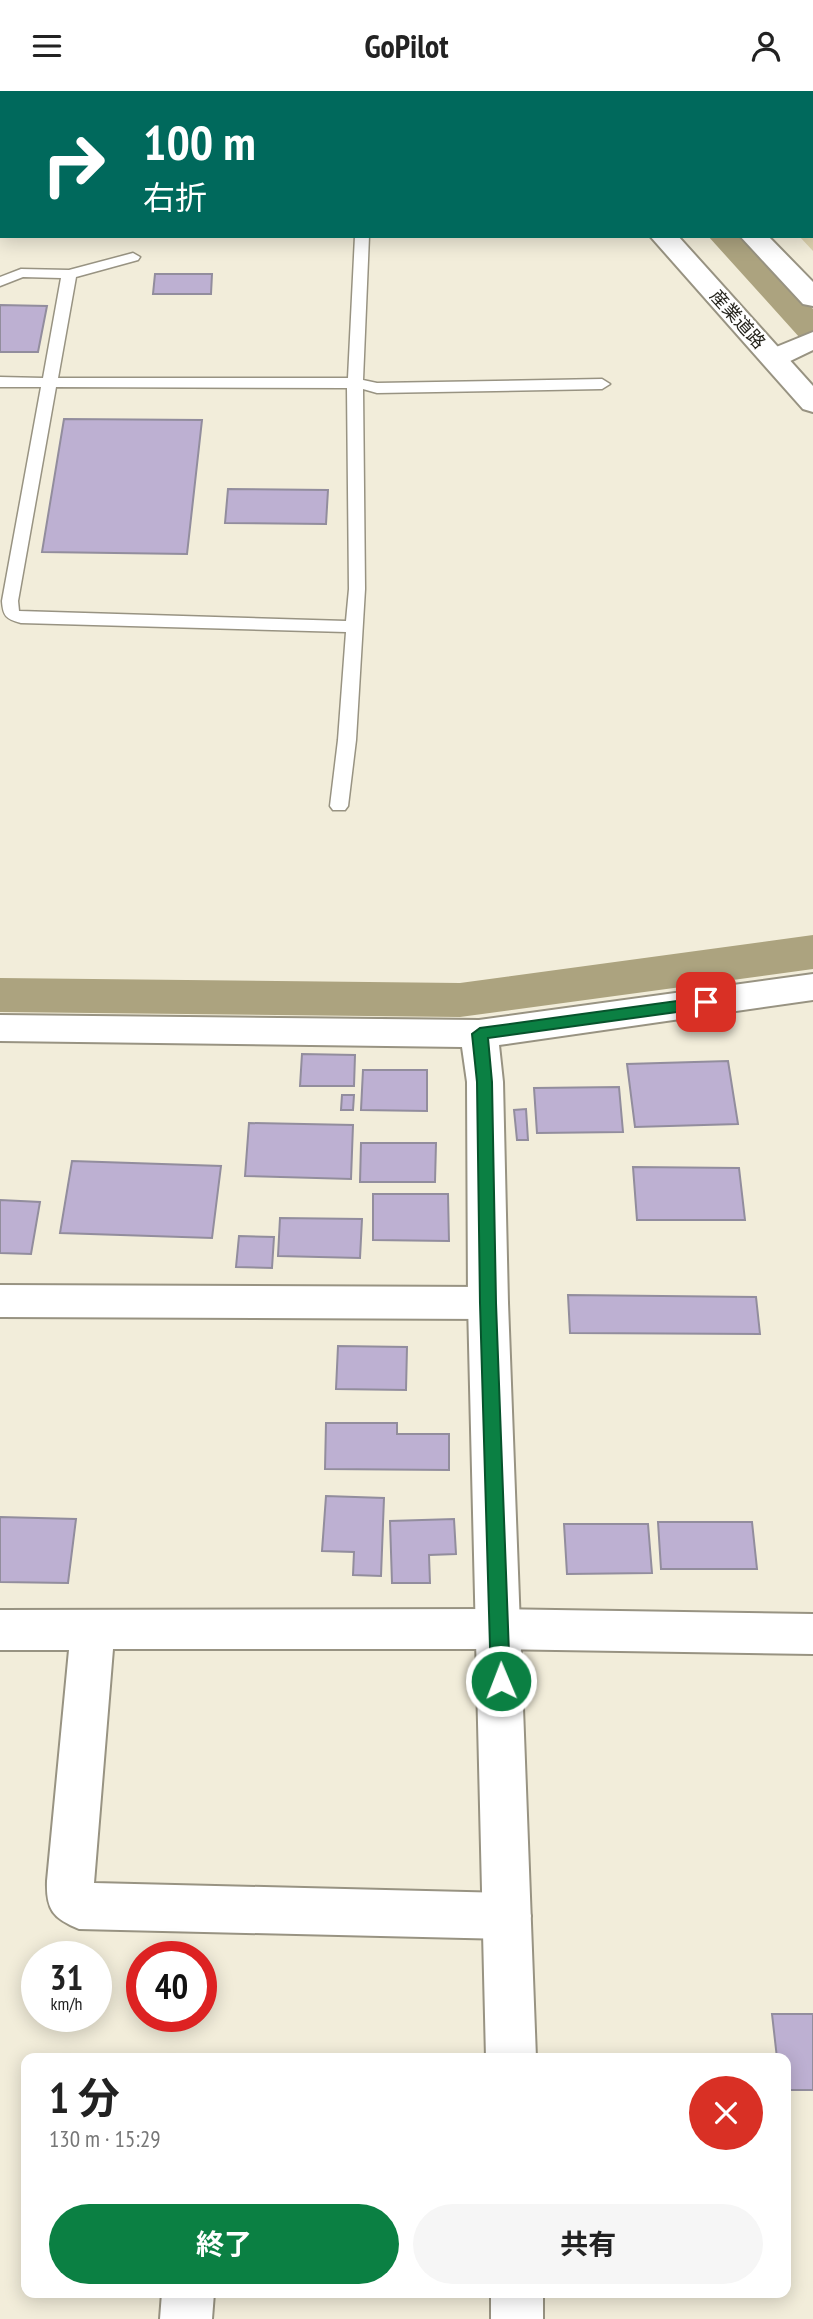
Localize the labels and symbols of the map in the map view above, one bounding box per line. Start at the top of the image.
street label: 産業道路 [705,285,771,353]
pin [676,972,736,1032]
position arrow [464,1644,538,1718]
speed limit sign: 40 [126,1941,217,2032]

